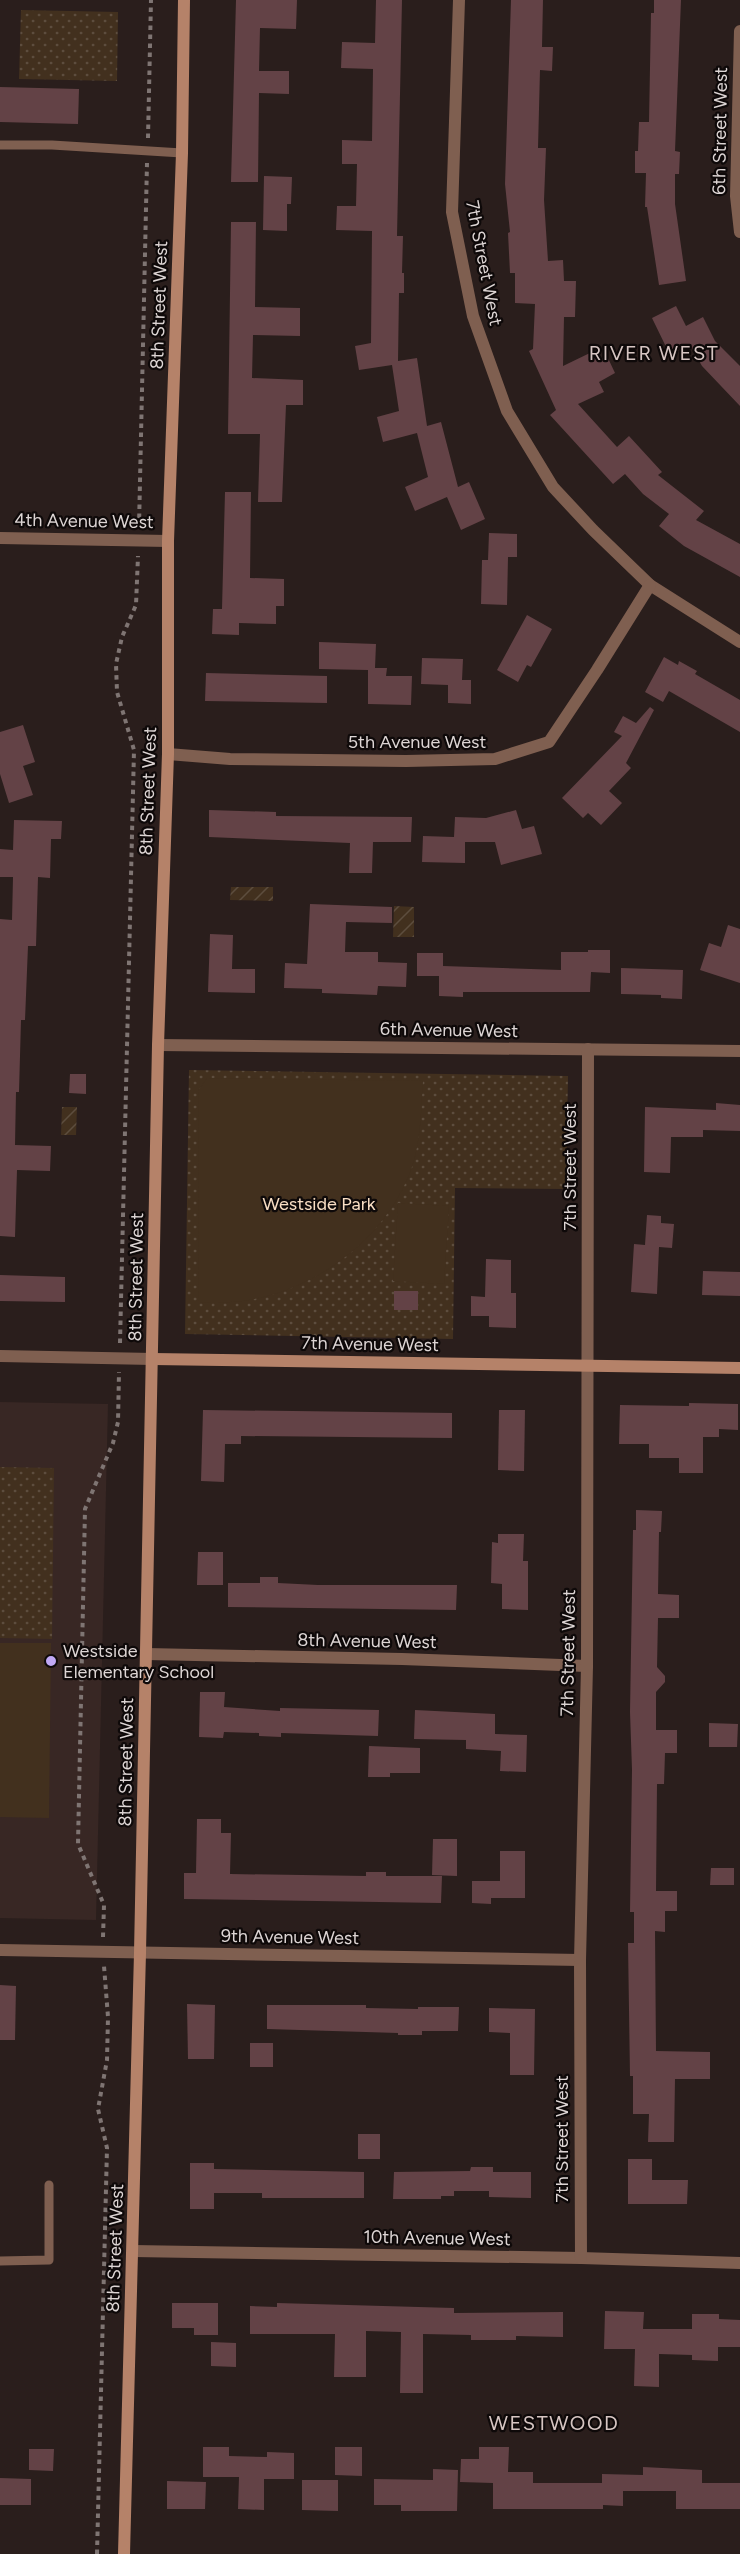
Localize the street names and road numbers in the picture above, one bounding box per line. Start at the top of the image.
street label: 6th Street West [708,67,732,195]
street label: 7th Street West [461,198,507,328]
street label: 8th Street West [146,240,172,370]
street label: 4th Avenue West [14,509,154,533]
street label: 8th Street West [135,726,161,856]
street label: 5th Avenue West [348,731,486,753]
street label: 6th Avenue West [380,1018,519,1042]
street label: 7th Street West [559,1103,581,1231]
street label: 8th Street West [124,1212,148,1342]
street label: 7th Avenue West [301,1332,439,1356]
street label: 7th Street West [556,1589,580,1717]
street label: 8th Avenue West [297,1629,437,1653]
street label: 8th Street West [114,1697,138,1827]
street label: 9th Avenue West [221,1925,360,1949]
street label: 7th Street West [551,2075,573,2203]
street label: 8th Street West [102,2183,128,2313]
street label: 10th Avenue West [363,2226,511,2250]

